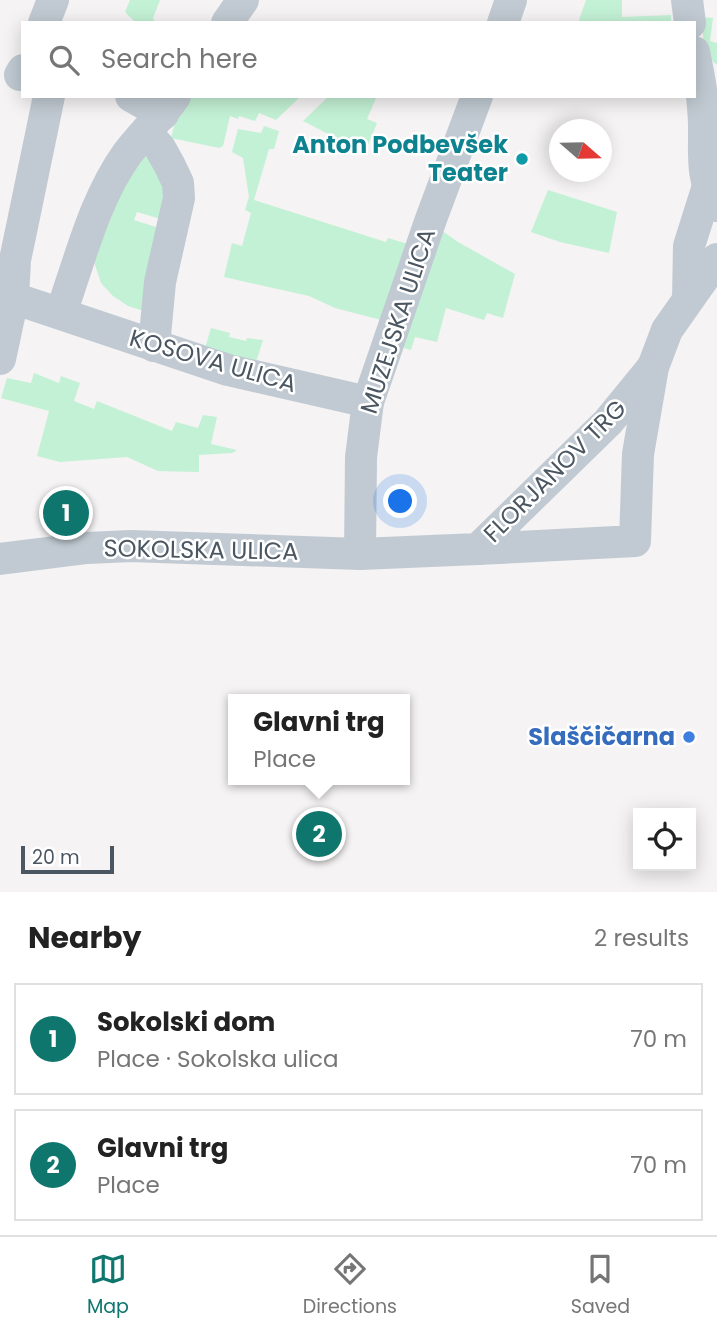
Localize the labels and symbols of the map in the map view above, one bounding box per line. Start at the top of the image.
north arrow [549,119,612,182]
place label: Anton Podbevšek Teater [292,128,508,189]
marker: Anton Podbevšek Teater [514,151,530,167]
street label: MUZEJSKA ULICA [352,224,443,418]
street label: KOSOVA ULICA [126,321,300,400]
street label: FLORJANOV TRG [476,392,633,549]
your location [383,484,417,518]
pin: 1 [43,487,89,539]
street label: SOKOLSKA ULICA [103,531,299,568]
place label: Slaščičarna [528,720,675,753]
marker: Slaščičarna [681,729,697,745]
pin: 2 [296,808,342,860]
scale bar [21,843,114,875]

